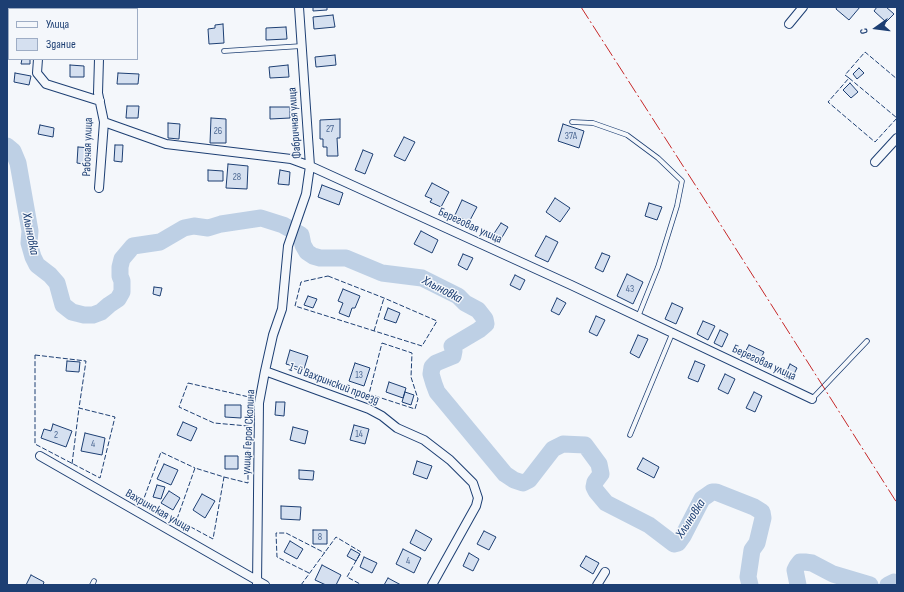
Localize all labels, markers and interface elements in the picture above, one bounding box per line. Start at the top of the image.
legend [8,8,138,60]
north arrow [856,8,896,48]
text: Улица [46,17,69,32]
text: С [857,27,871,35]
text: Здание [46,37,76,52]
street label: Фабричная улица [285,87,305,159]
street label: Рабочая улица [80,117,96,177]
house number: 27 [326,123,334,135]
house number: 26 [214,125,222,137]
house number: 37А [565,130,577,142]
house number: 28 [233,171,241,183]
street label: Береговая улица [436,205,504,247]
water label: Хлыновка [18,211,42,257]
water label: Хлыновка [419,273,465,307]
house number: 43 [626,283,634,295]
street label: Береговая улица [730,342,798,384]
street label: 1-й Вахринский проезд [287,360,381,408]
house number: 13 [355,369,363,381]
street label: улица Героя Скопина [240,389,258,475]
house number: 14 [355,428,363,440]
house number: 2 [54,429,58,441]
house number: 4 [91,438,95,450]
street label: Вахринская улица [123,486,193,536]
water label: Хлыновка [673,497,709,541]
house number: 8 [318,531,322,543]
house number: 4 [406,555,410,567]

